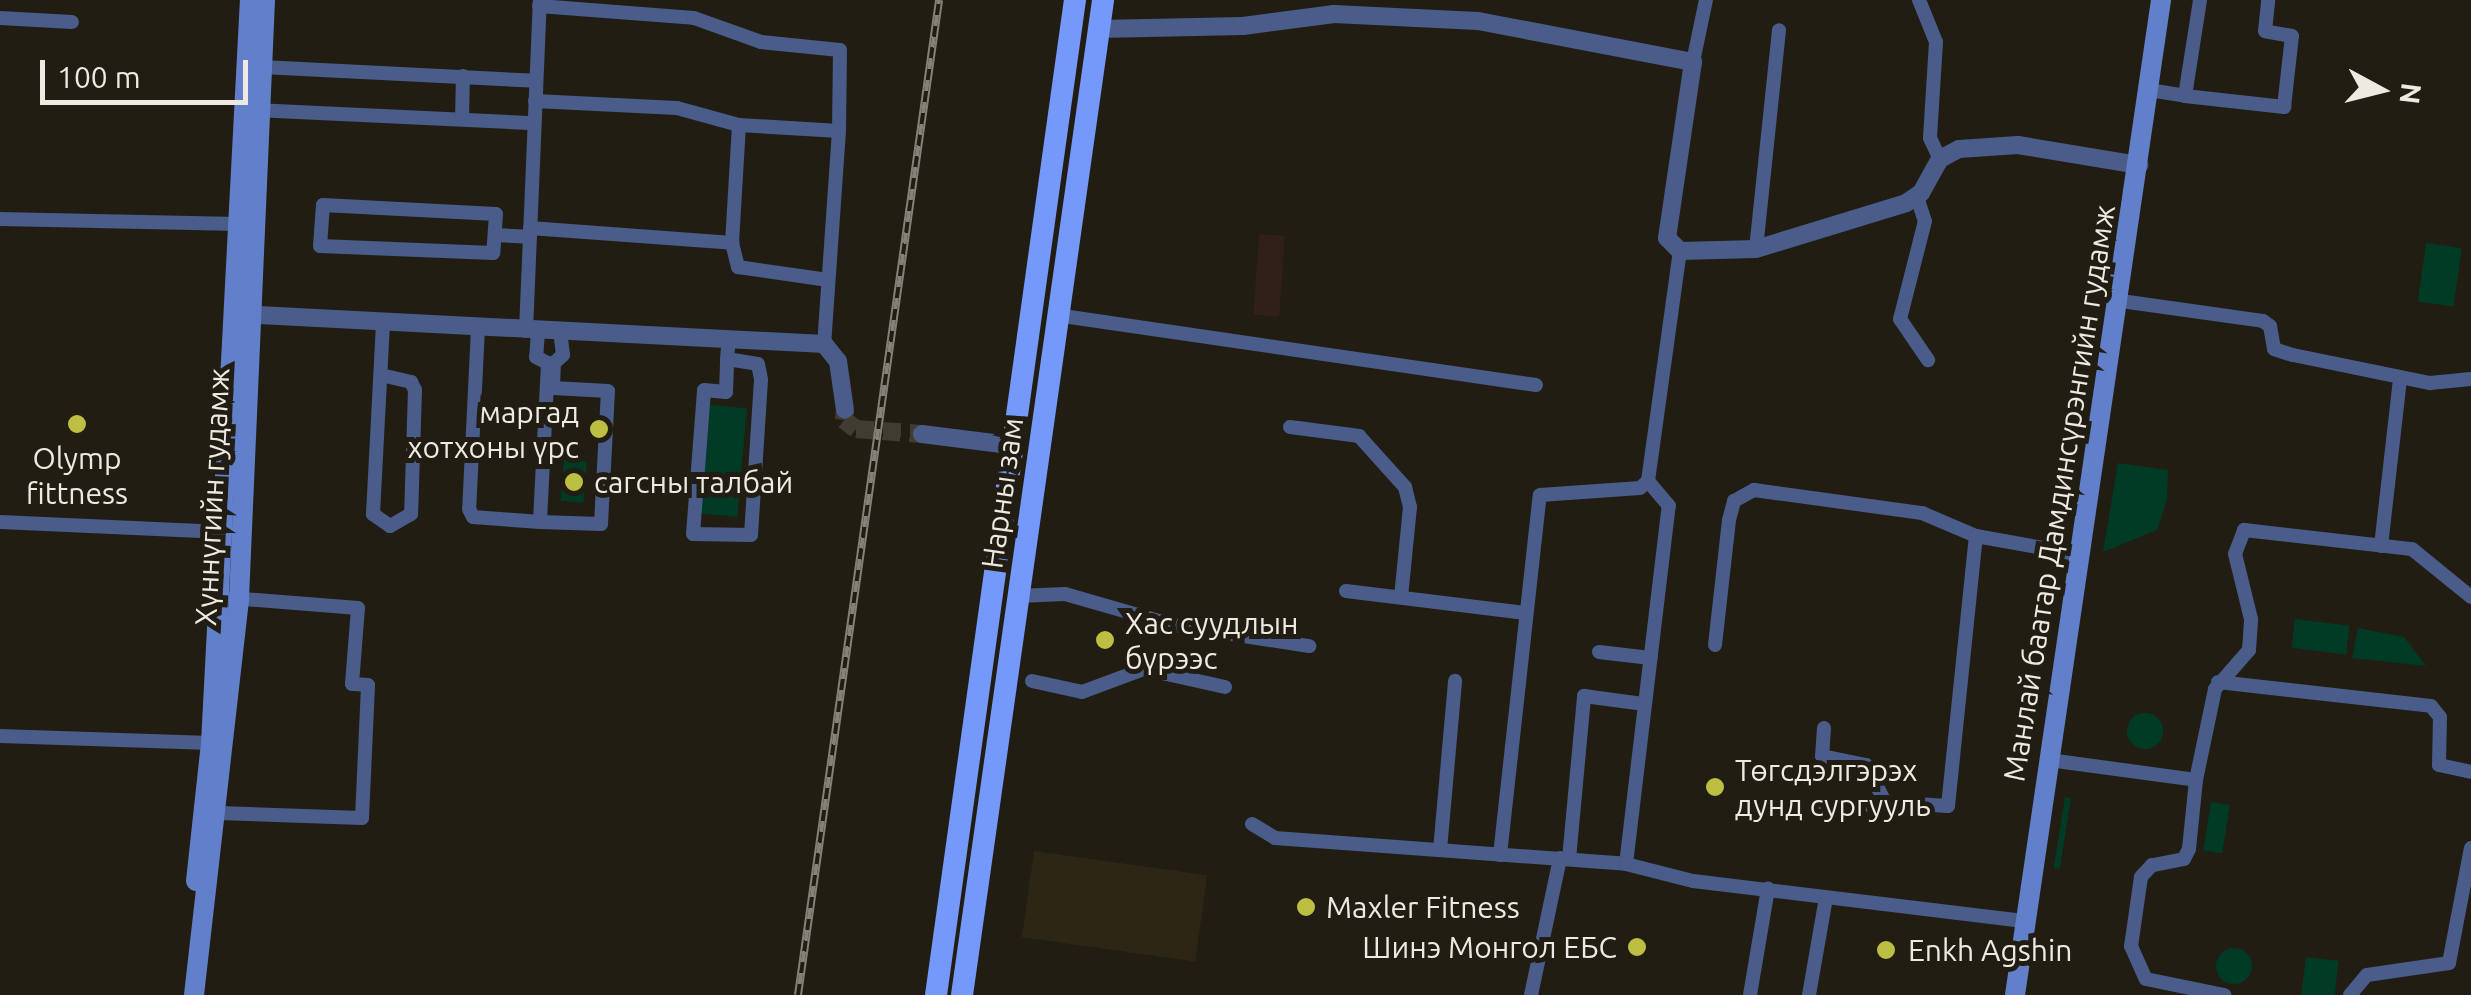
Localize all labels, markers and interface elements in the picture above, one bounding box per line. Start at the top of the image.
scale bar [45,40,252,102]
north arrow [2331,40,2431,140]
text: 100 m [57,60,141,94]
text: N [2395,81,2428,106]
street label: Манлай баатар Дамдинсүрэнгийн гудамж [1996,202,2122,784]
street label: Хүннүгийн гудамж [187,367,237,627]
place label: маргад хотхоны үрс [408,394,579,464]
marker: Olymp fittness [66,413,88,435]
street label: Нарны зам [974,415,1030,571]
marker: маргад хотхоны үрс [588,418,610,440]
place label: Olymp fittness [26,440,128,510]
place label: сагсны талбай [594,464,793,500]
marker: сагсны талбай [563,471,585,493]
place label: Хас суудлын бүрээс [1125,605,1299,676]
marker: Хас суудлын бүрээс [1094,629,1116,651]
place label: Төгсдэлгэрэх дунд сургууль [1735,752,1931,822]
marker: Төгсдэлгэрэх дунд сургууль [1704,776,1726,798]
place label: Maxler Fitness [1326,889,1520,925]
marker: Maxler Fitness [1295,896,1317,918]
place label: Шинэ Монгол ЕБС [1362,929,1617,965]
place label: Enkh Agshin [1908,932,2072,968]
marker: Шинэ Монгол ЕБС [1626,936,1648,958]
marker: Enkh Agshin [1873,937,1899,963]

